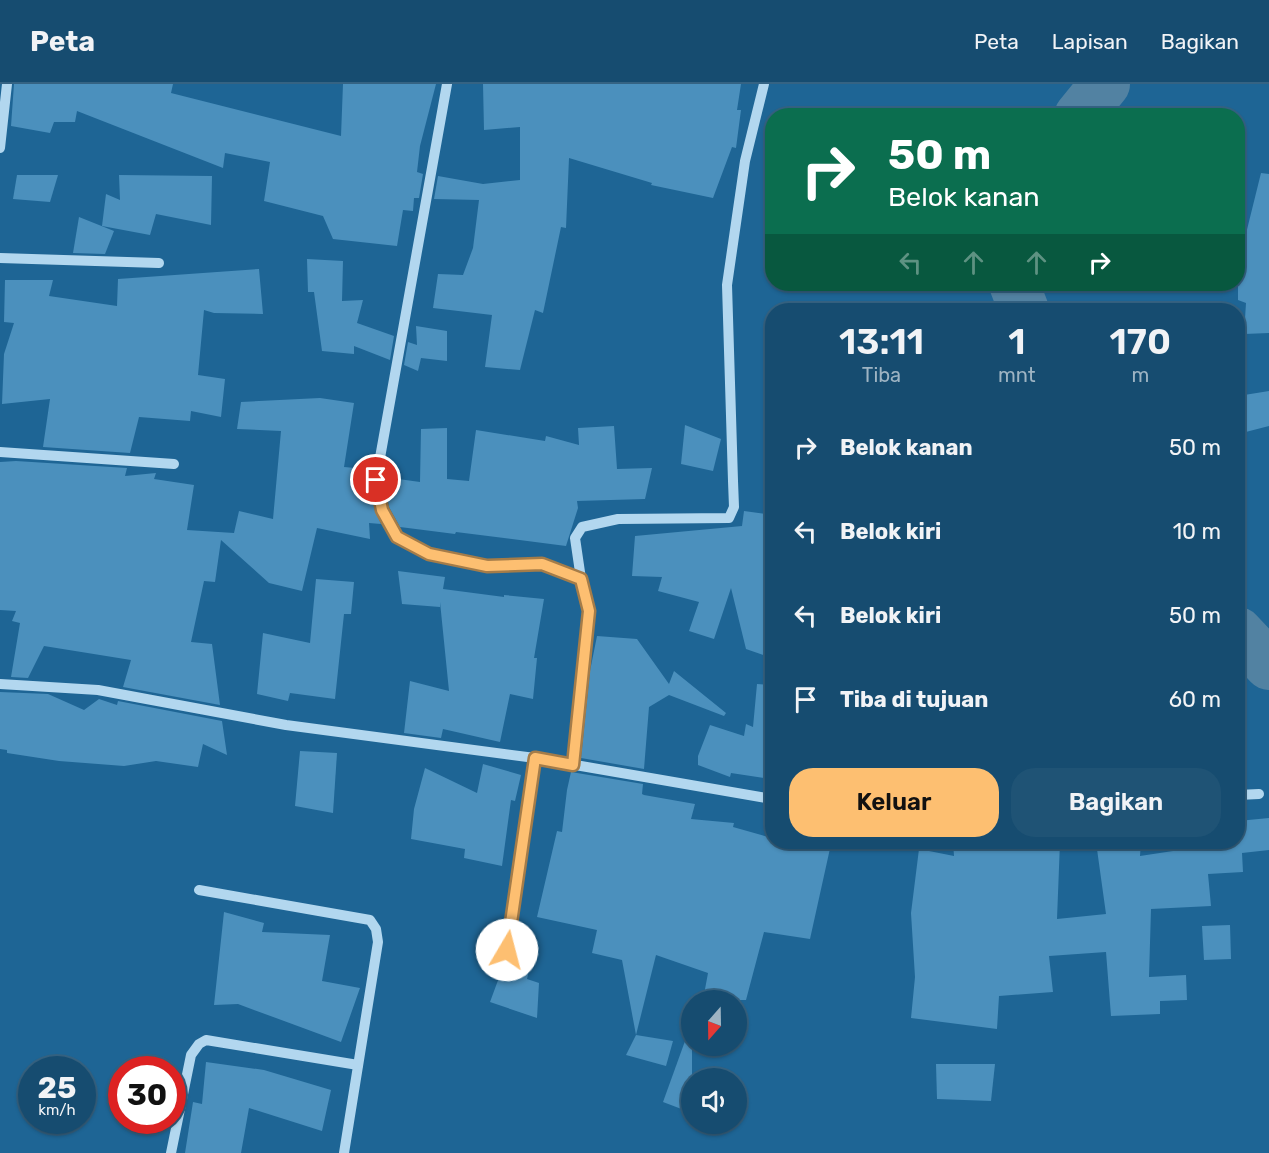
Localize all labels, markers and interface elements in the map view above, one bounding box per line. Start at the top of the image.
text: Peta [30,25,95,58]
text: Peta [974,29,1019,54]
text: Lapisan [1052,29,1128,54]
text: Bagikan [1161,29,1239,54]
text: 50 m [888,130,991,180]
icon: right [789,132,867,210]
text: Belok kanan [888,181,1040,213]
icon: left [894,246,927,279]
icon: ahead [957,246,990,279]
icon: ahead [1020,246,1053,279]
icon: right [1083,246,1116,279]
text: 13:11 [839,320,924,363]
text: 1 [1008,320,1025,363]
text: 170 [1110,320,1171,363]
text: Tiba [862,363,901,387]
text: mnt [998,363,1036,387]
text: m [1131,363,1149,387]
icon: right [789,431,822,464]
text: Belok kanan [840,434,973,461]
text: 50 m [1169,434,1221,461]
pin [350,454,401,505]
icon: arrive [359,463,392,496]
icon: left [789,515,822,548]
text: Belok kiri [840,518,941,545]
text: 10 m [1173,518,1221,545]
icon: left [789,599,822,632]
text: Belok kiri [840,602,941,629]
text: 50 m [1169,602,1221,629]
icon: arrive [789,683,822,716]
text: Tiba di tujuan [840,686,988,713]
text: 60 m [1169,686,1221,713]
button: Keluar [789,768,999,837]
button: Bagikan [1011,768,1221,837]
position arrow [475,918,539,982]
north arrow [681,990,747,1056]
map controls [681,990,747,1134]
speed limit sign: 30 [108,1056,186,1134]
button: sound [681,1068,747,1134]
text: 25 [38,1070,76,1106]
text: km/h [38,1101,76,1119]

